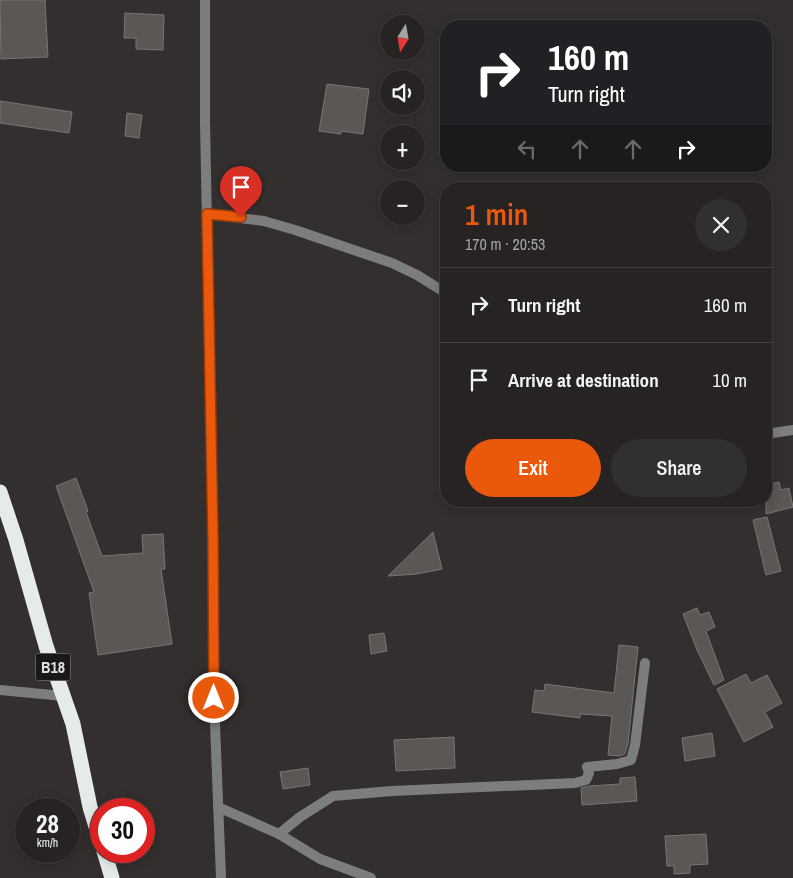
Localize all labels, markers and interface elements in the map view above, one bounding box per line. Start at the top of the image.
north arrow [380,15,425,60]
map controls [380,15,425,225]
text: 160 m [548,34,629,81]
icon: right [465,40,530,105]
button: sound [380,70,425,115]
text: Turn right [548,79,625,109]
button: + [380,125,425,170]
icon: left [513,135,541,163]
icon: ahead [566,135,594,163]
icon: ahead [619,135,647,163]
icon: right [672,135,700,163]
pin [220,166,262,217]
icon: arrive [227,173,255,201]
button: − [380,180,425,225]
text: 1 min [465,194,528,234]
button: close [695,199,747,251]
text: 170 m · 20:53 [465,233,545,255]
icon: right [465,291,493,319]
text: Turn right [508,292,580,318]
text: 160 m [704,292,747,318]
icon: arrive [465,366,493,394]
text: Arrive at destination [508,367,659,393]
text: 10 m [712,367,747,393]
button: Exit [465,439,601,497]
button: Share [611,439,747,497]
road number: B18 [36,654,70,680]
position arrow [187,671,239,723]
speed limit sign: 30 [90,798,155,863]
text: 28 [36,807,59,841]
text: km/h [37,835,58,851]

